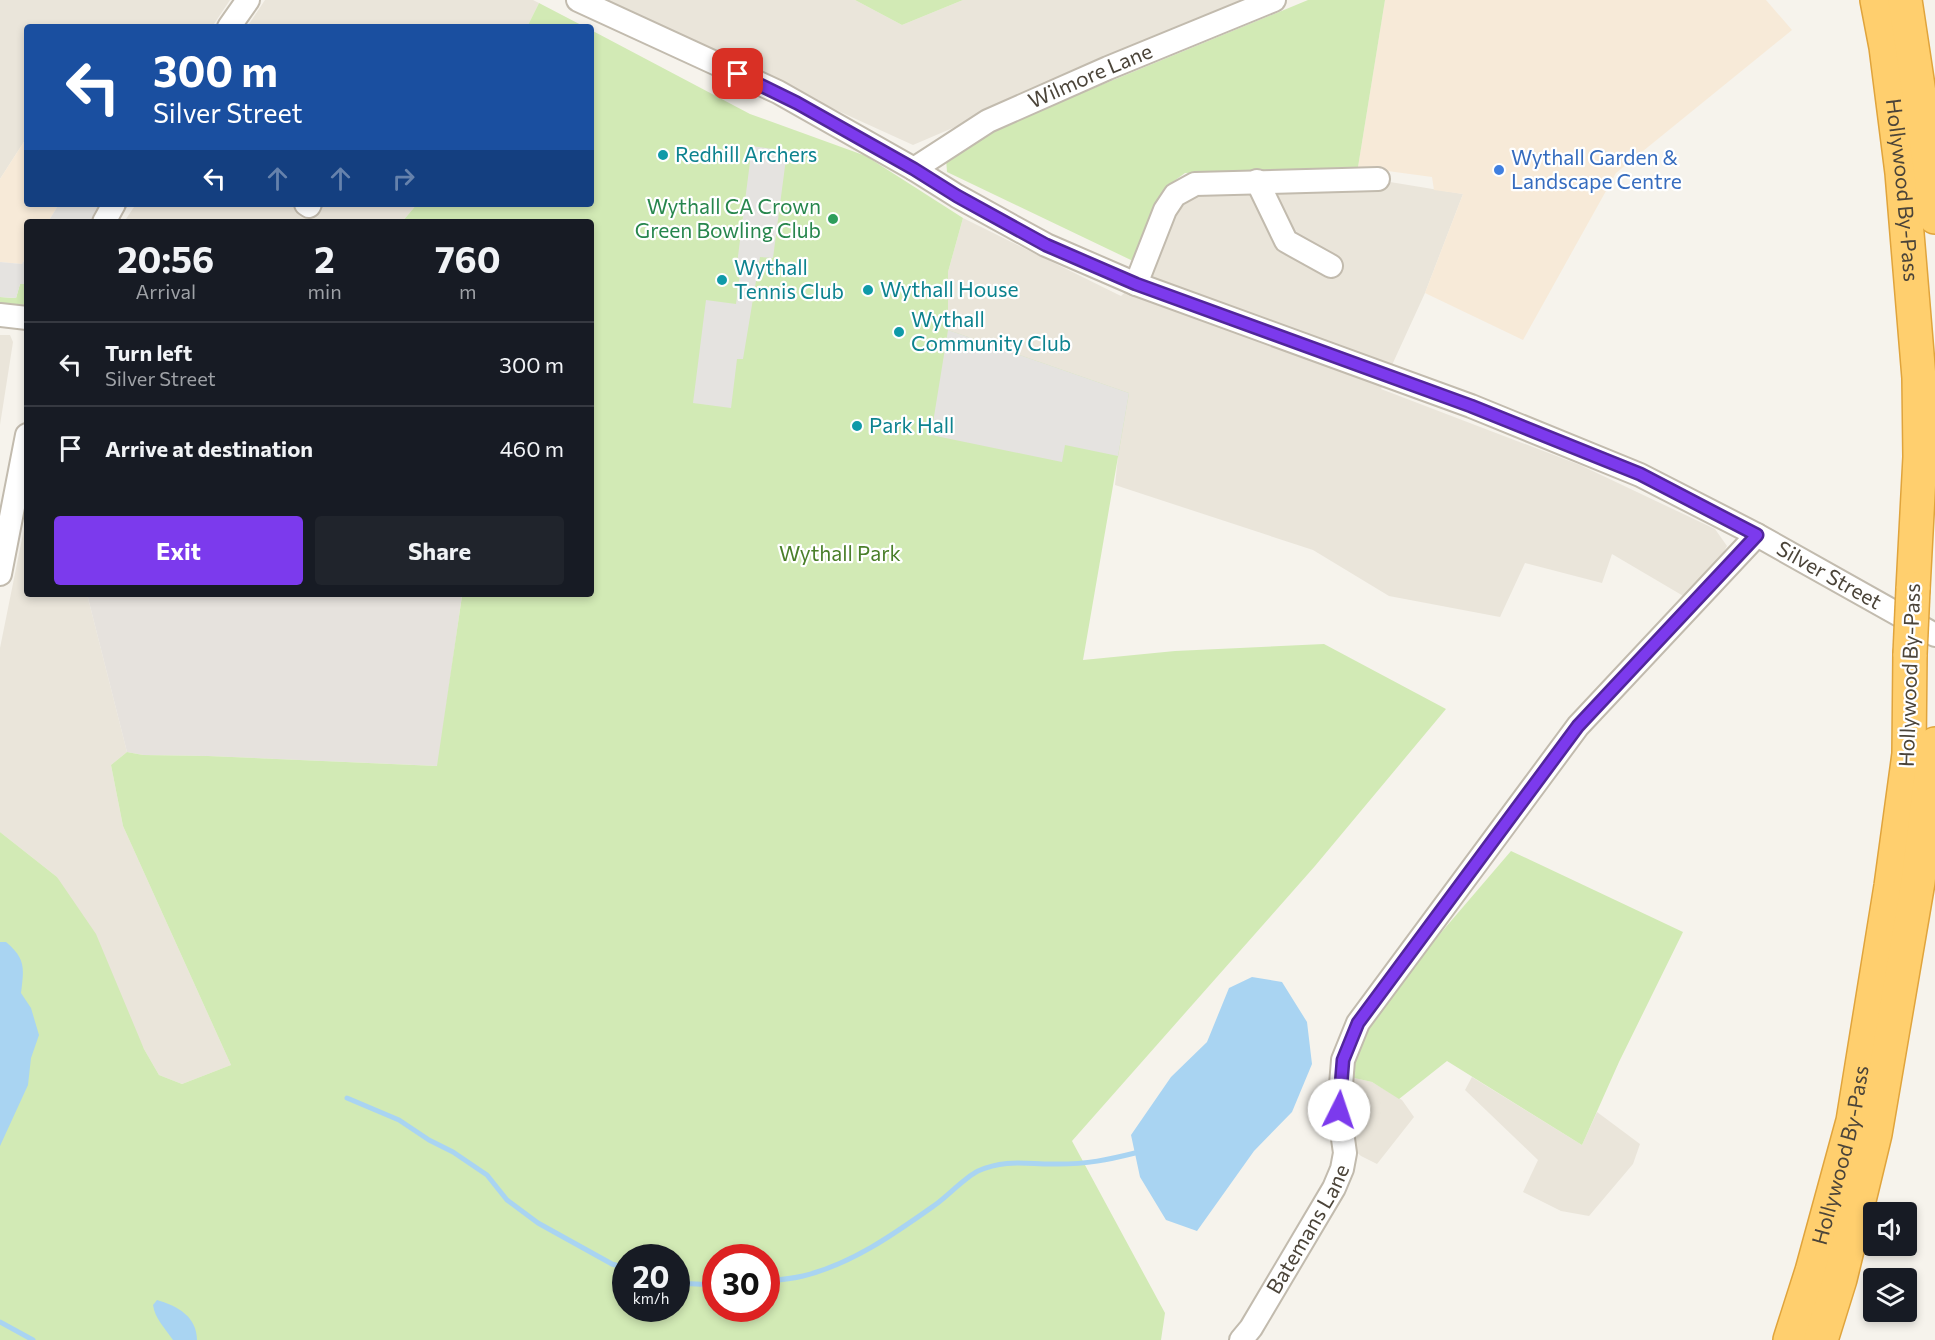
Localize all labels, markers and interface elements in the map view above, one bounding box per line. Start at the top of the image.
street label: Wilmore Lane [1024,37,1155,113]
text: 300 m [153,44,278,96]
icon: left [54,48,132,126]
pin [712,48,763,99]
icon: arrive [721,57,754,90]
text: Silver Street [153,96,303,129]
street label: Hollywood By-Pass [1882,97,1925,283]
place label: Redhill Archers [675,141,817,166]
place label: Wythall Garden & Landscape Centre [1511,144,1682,193]
marker: Redhill Archers [656,148,670,162]
icon: left [198,162,231,195]
icon: ahead [261,162,294,195]
icon: ahead [324,162,357,195]
icon: right [387,162,420,195]
marker: Wythall Garden & Landscape Centre [1492,163,1506,177]
place label: Wythall CA Crown Green Bowling Club [635,193,821,242]
marker: Wythall CA Crown Green Bowling Club [826,212,840,226]
text: 20:56 [117,236,214,280]
text: 2 [314,236,335,280]
text: 760 [435,236,501,280]
place label: Wythall Tennis Club [734,254,844,303]
marker: Wythall Tennis Club [715,273,729,287]
place label: Wythall House [880,276,1019,301]
text: Arrival [136,279,196,303]
text: min [308,279,342,303]
text: m [459,279,477,303]
marker: Wythall House [861,283,875,297]
place label: Wythall Community Club [911,306,1071,355]
marker: Wythall Community Club [892,325,906,339]
text: Turn left [105,339,192,366]
icon: left [54,348,87,381]
text: 300 m [499,351,564,378]
text: Silver Street [105,366,216,390]
place label: Park Hall [869,412,954,437]
marker: Park Hall [850,419,864,433]
icon: arrive [54,432,87,465]
text: Arrive at destination [105,435,313,462]
text: 460 m [500,435,564,462]
button: Exit [54,516,303,585]
button: Share [315,516,564,585]
street label: Silver Street [1773,535,1887,614]
park label: Wythall Park [779,540,901,565]
street label: Hollywood By-Pass [1893,583,1924,767]
street label: Hollywood By-Pass [1806,1063,1873,1247]
position arrow [1307,1078,1371,1142]
street label: Batemans Lane [1260,1160,1354,1298]
map controls [1863,1202,1917,1322]
button: sound [1863,1202,1917,1256]
speed limit sign: 30 [702,1244,780,1322]
text: 20 [633,1257,669,1294]
button: layers [1863,1268,1917,1322]
text: km/h [633,1289,669,1307]

